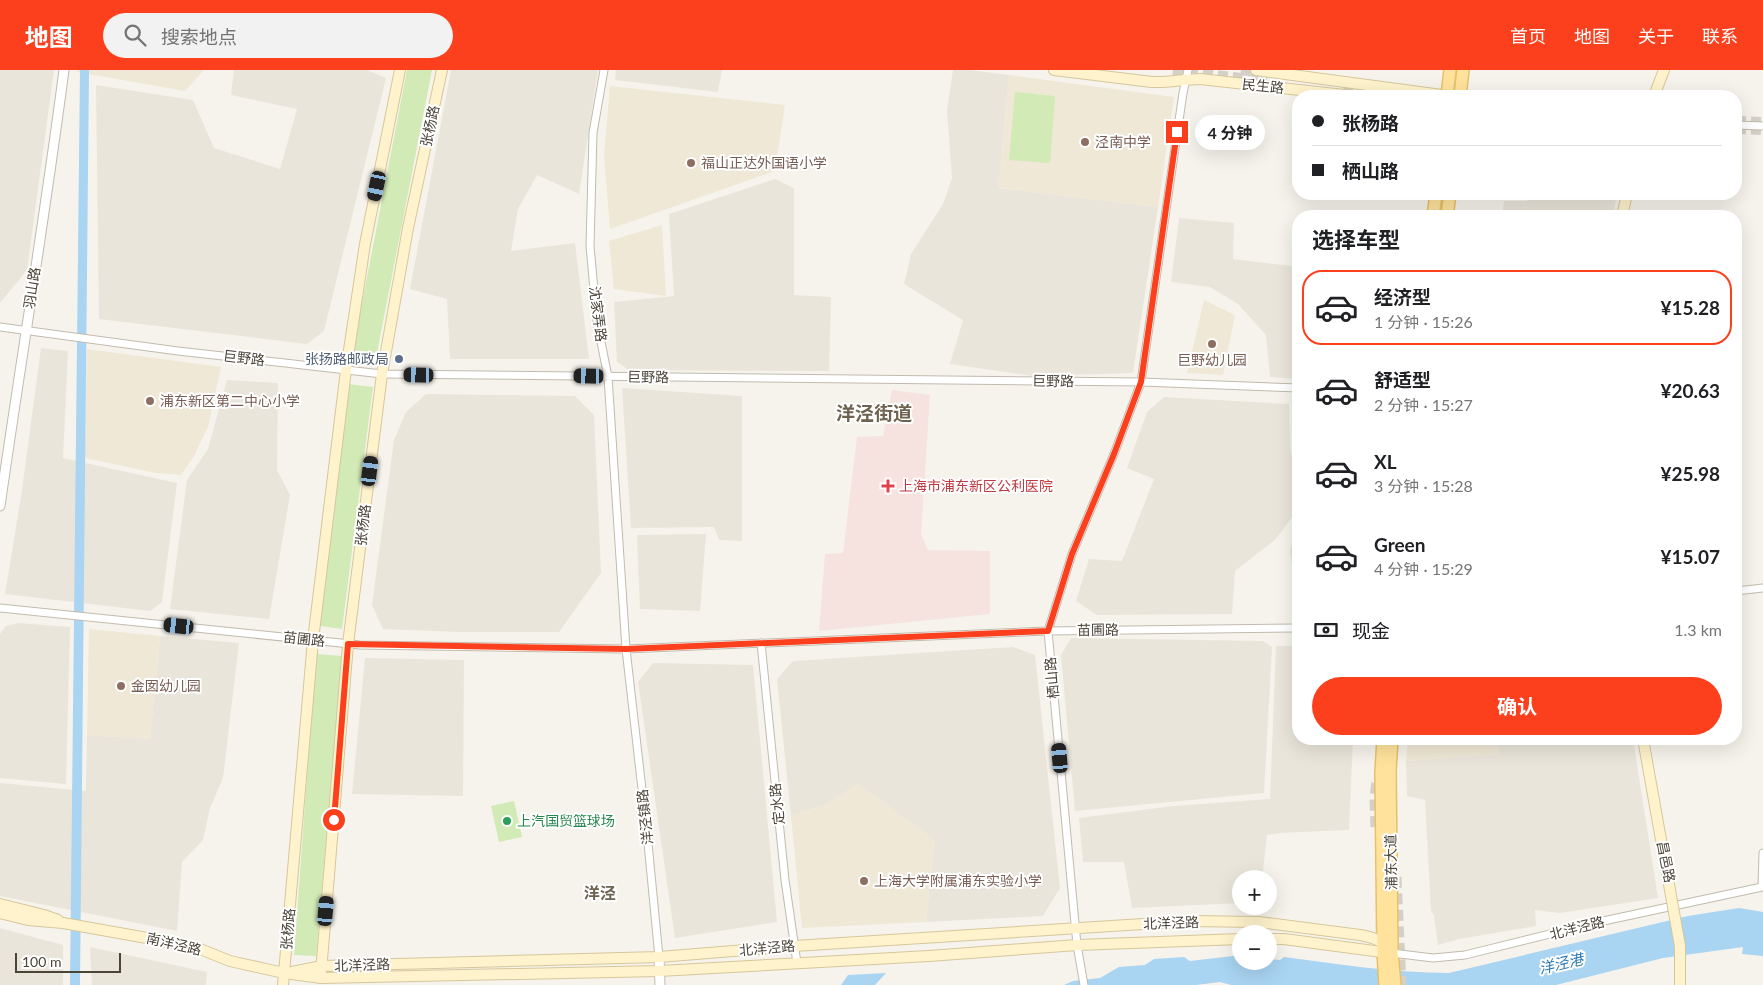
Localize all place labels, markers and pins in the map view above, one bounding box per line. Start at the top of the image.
place label: 泾南中学 [1095,133,1151,150]
marker: 泾南中学 [1079,136,1091,148]
place label: 福山正达外国语小学 [701,154,827,171]
marker: 福山正达外国语小学 [685,157,697,169]
marker: 巨野幼儿园 [1206,338,1218,350]
place label: 张扬路邮政局 [305,350,389,367]
place label: 巨野幼儿园 [1177,351,1247,368]
marker: 张扬路邮政局 [393,353,405,365]
place label: 浦东新区第二中心小学 [160,392,300,409]
marker: 浦东新区第二中心小学 [144,395,156,407]
place label: 上海市浦东新区公利医院 [899,477,1053,494]
marker: 上海市浦东新区公利医院 [881,479,895,493]
place label: 金囡幼儿园 [131,677,201,694]
marker: 金囡幼儿园 [115,680,127,692]
place label: 上汽国贸篮球场 [517,812,615,829]
marker: 上汽国贸篮球场 [501,815,513,827]
place label: 上海大学附属浦东实验小学 [874,872,1042,889]
marker: 上海大学附属浦东实验小学 [858,875,870,887]

